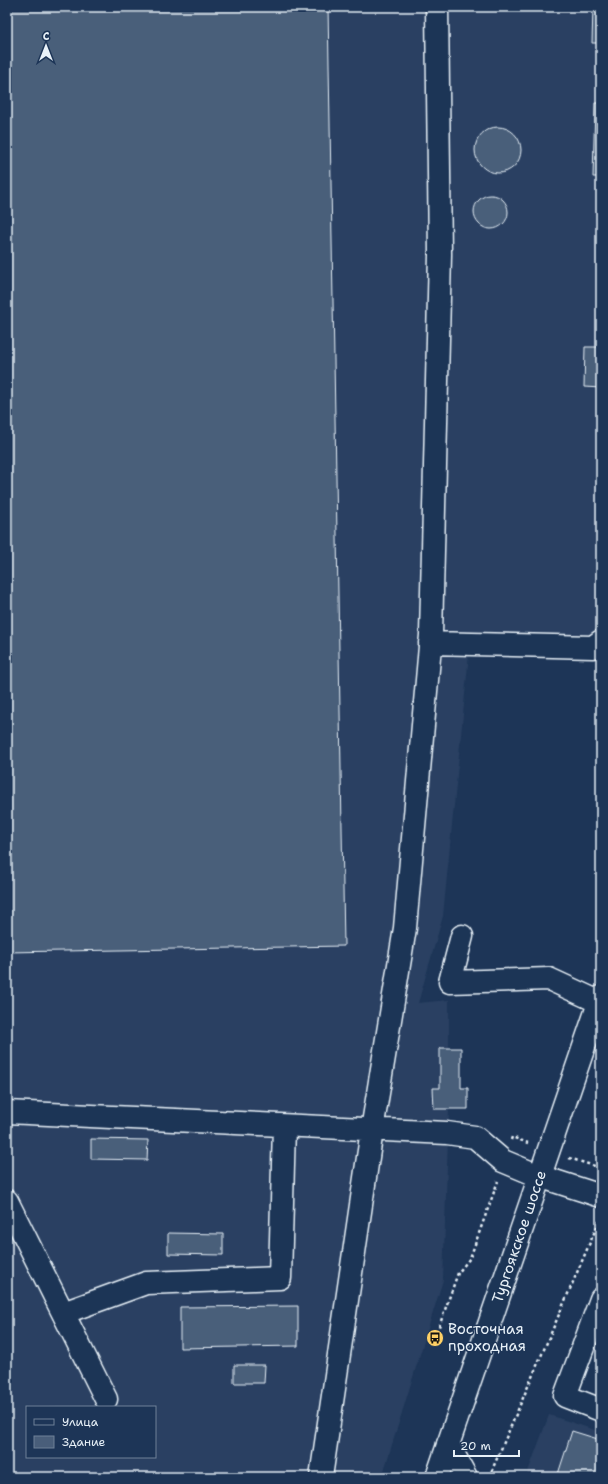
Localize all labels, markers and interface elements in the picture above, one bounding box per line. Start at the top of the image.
north arrow [26,26,66,66]
text: С [43,29,50,44]
street label: Тургоякское шоссе [487,1168,551,1306]
place label: Восточная проходная [448,1319,526,1356]
bus stop icon: Восточная проходная [425,1328,445,1348]
legend [26,1406,156,1458]
text: Улица [62,1414,99,1430]
scale bar [454,1432,519,1458]
text: Здание [62,1434,106,1450]
text: 20 m [460,1438,491,1454]

